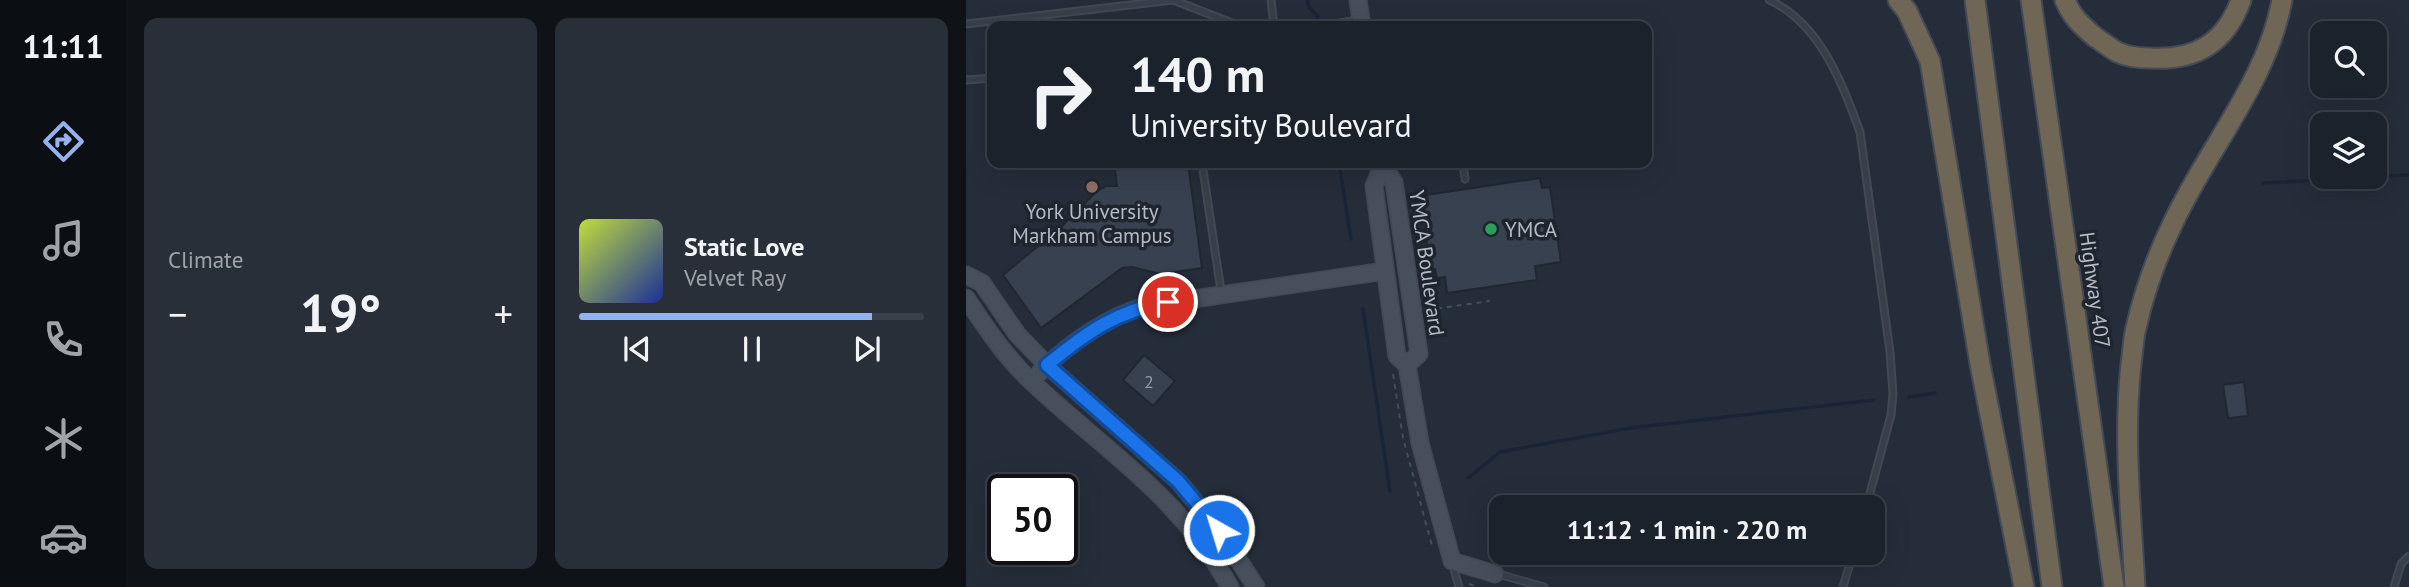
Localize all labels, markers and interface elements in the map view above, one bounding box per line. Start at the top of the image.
map controls [2310,21,2387,189]
button: search [2310,21,2387,98]
text: 11:11 [22,25,104,67]
text: 140 m [1130,42,1265,106]
icon: right [1015,49,1106,140]
text: University Boulevard [1130,104,1412,146]
button: layers [2310,112,2387,189]
icon: directions [39,117,88,166]
marker: York University Markham Campus [1084,179,1100,195]
street label: YMCA Boulevard [1403,188,1451,338]
place label: York University Markham Campus [1012,198,1172,249]
icon: music [39,216,88,265]
place label: YMCA [1505,216,1558,243]
marker: YMCA [1483,221,1499,237]
text: Static Love [684,230,805,263]
street label: Highway 407 [2073,230,2117,350]
text: Climate [168,245,243,274]
text: Velvet Ray [684,263,786,292]
pin [1138,272,1198,332]
text: 19° [300,279,381,346]
icon: arrive [1149,283,1187,321]
text: − [168,289,187,338]
text: + [494,289,513,338]
icon: phone [39,315,88,364]
icon: previous [618,330,656,368]
icon: pause [733,330,771,368]
icon: next [848,330,886,368]
house number: 2 [1144,370,1154,393]
icon: climate [39,414,88,463]
speed limit sign: 50 [987,474,1078,565]
position arrow [1182,493,1256,567]
icon: car [39,513,88,562]
text: 11:12 · 1 min · 220 m [1567,513,1807,546]

